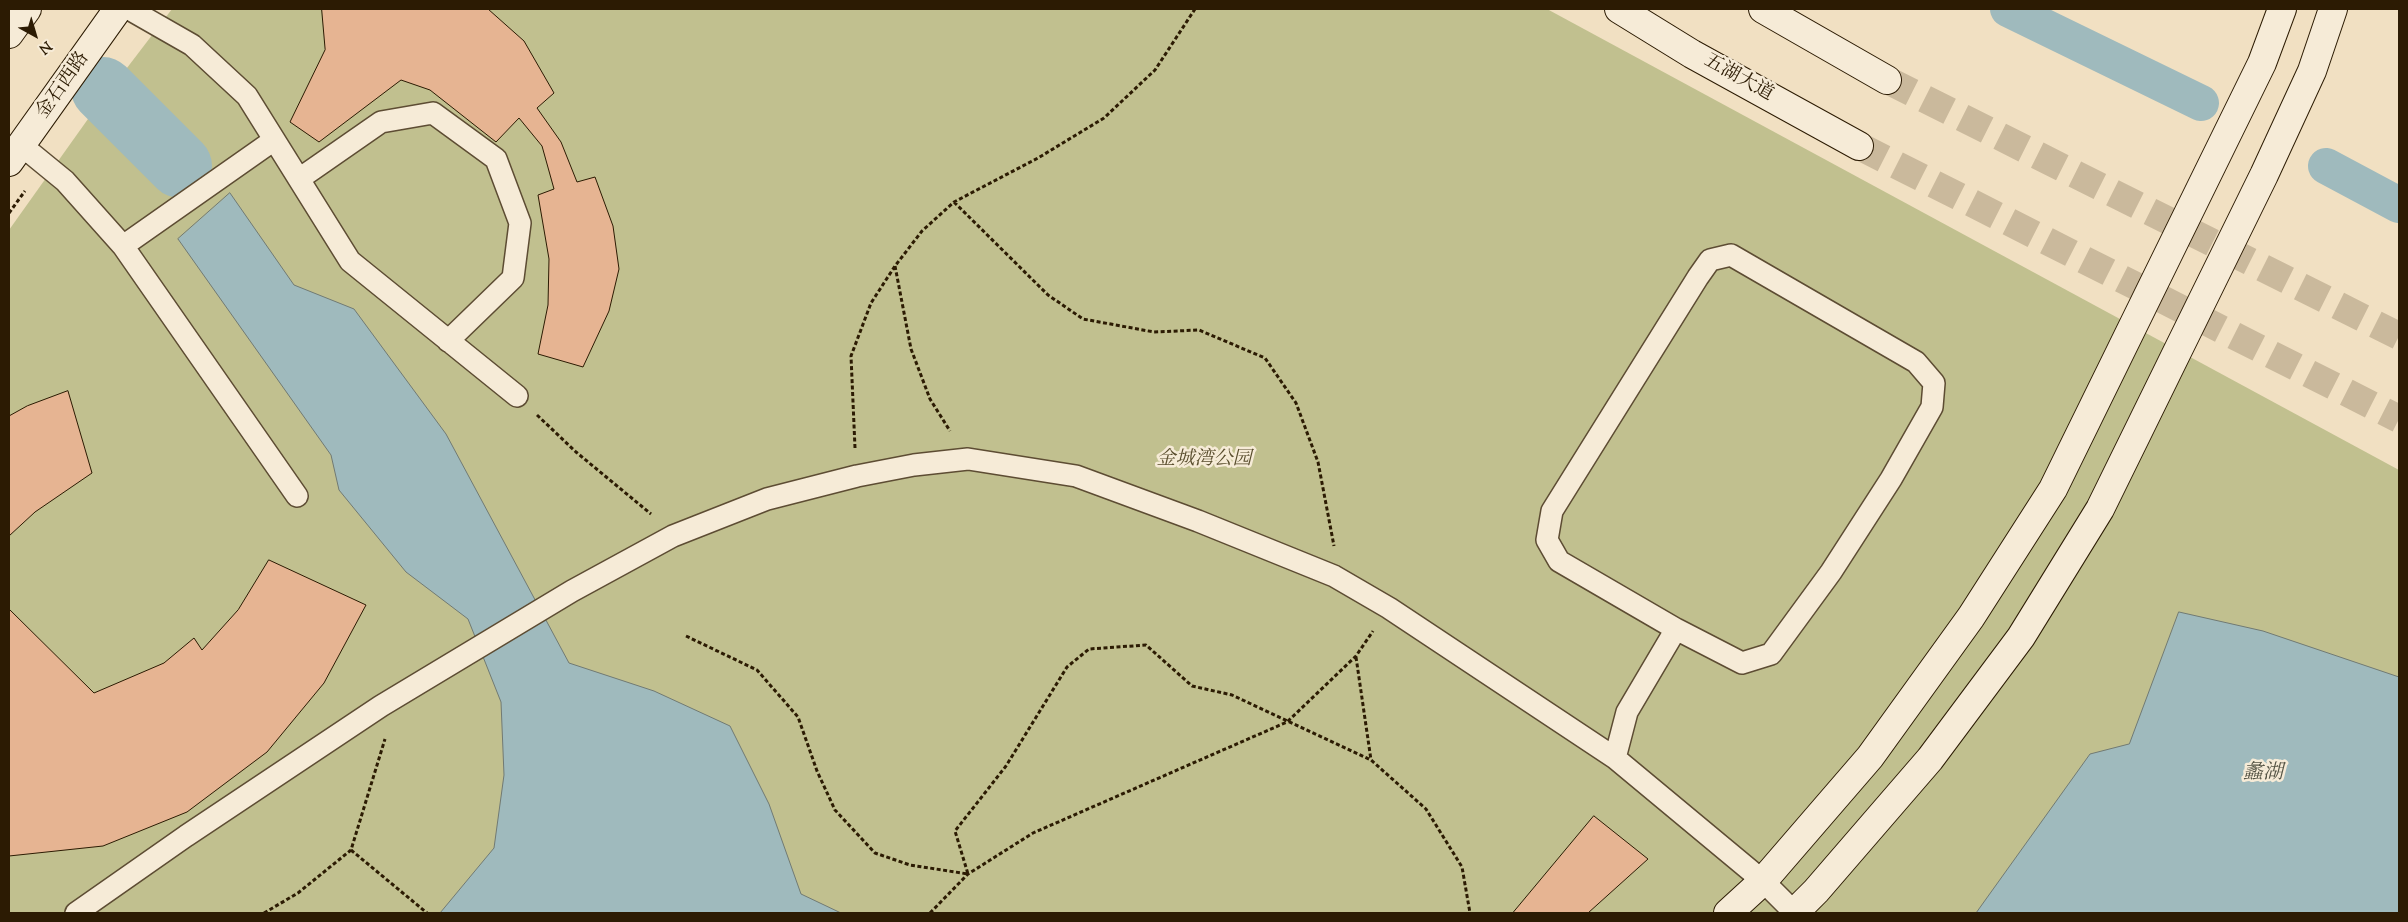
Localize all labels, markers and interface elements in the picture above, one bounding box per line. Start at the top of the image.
north arrow [10,10,60,60]
text: N [34,35,55,58]
street label: 金石西路 [33,48,95,124]
street label: 五湖大道 [1699,51,1777,107]
park label: 金城湾公园 [1157,450,1251,472]
water label: 蠡湖 [2243,763,2283,787]

